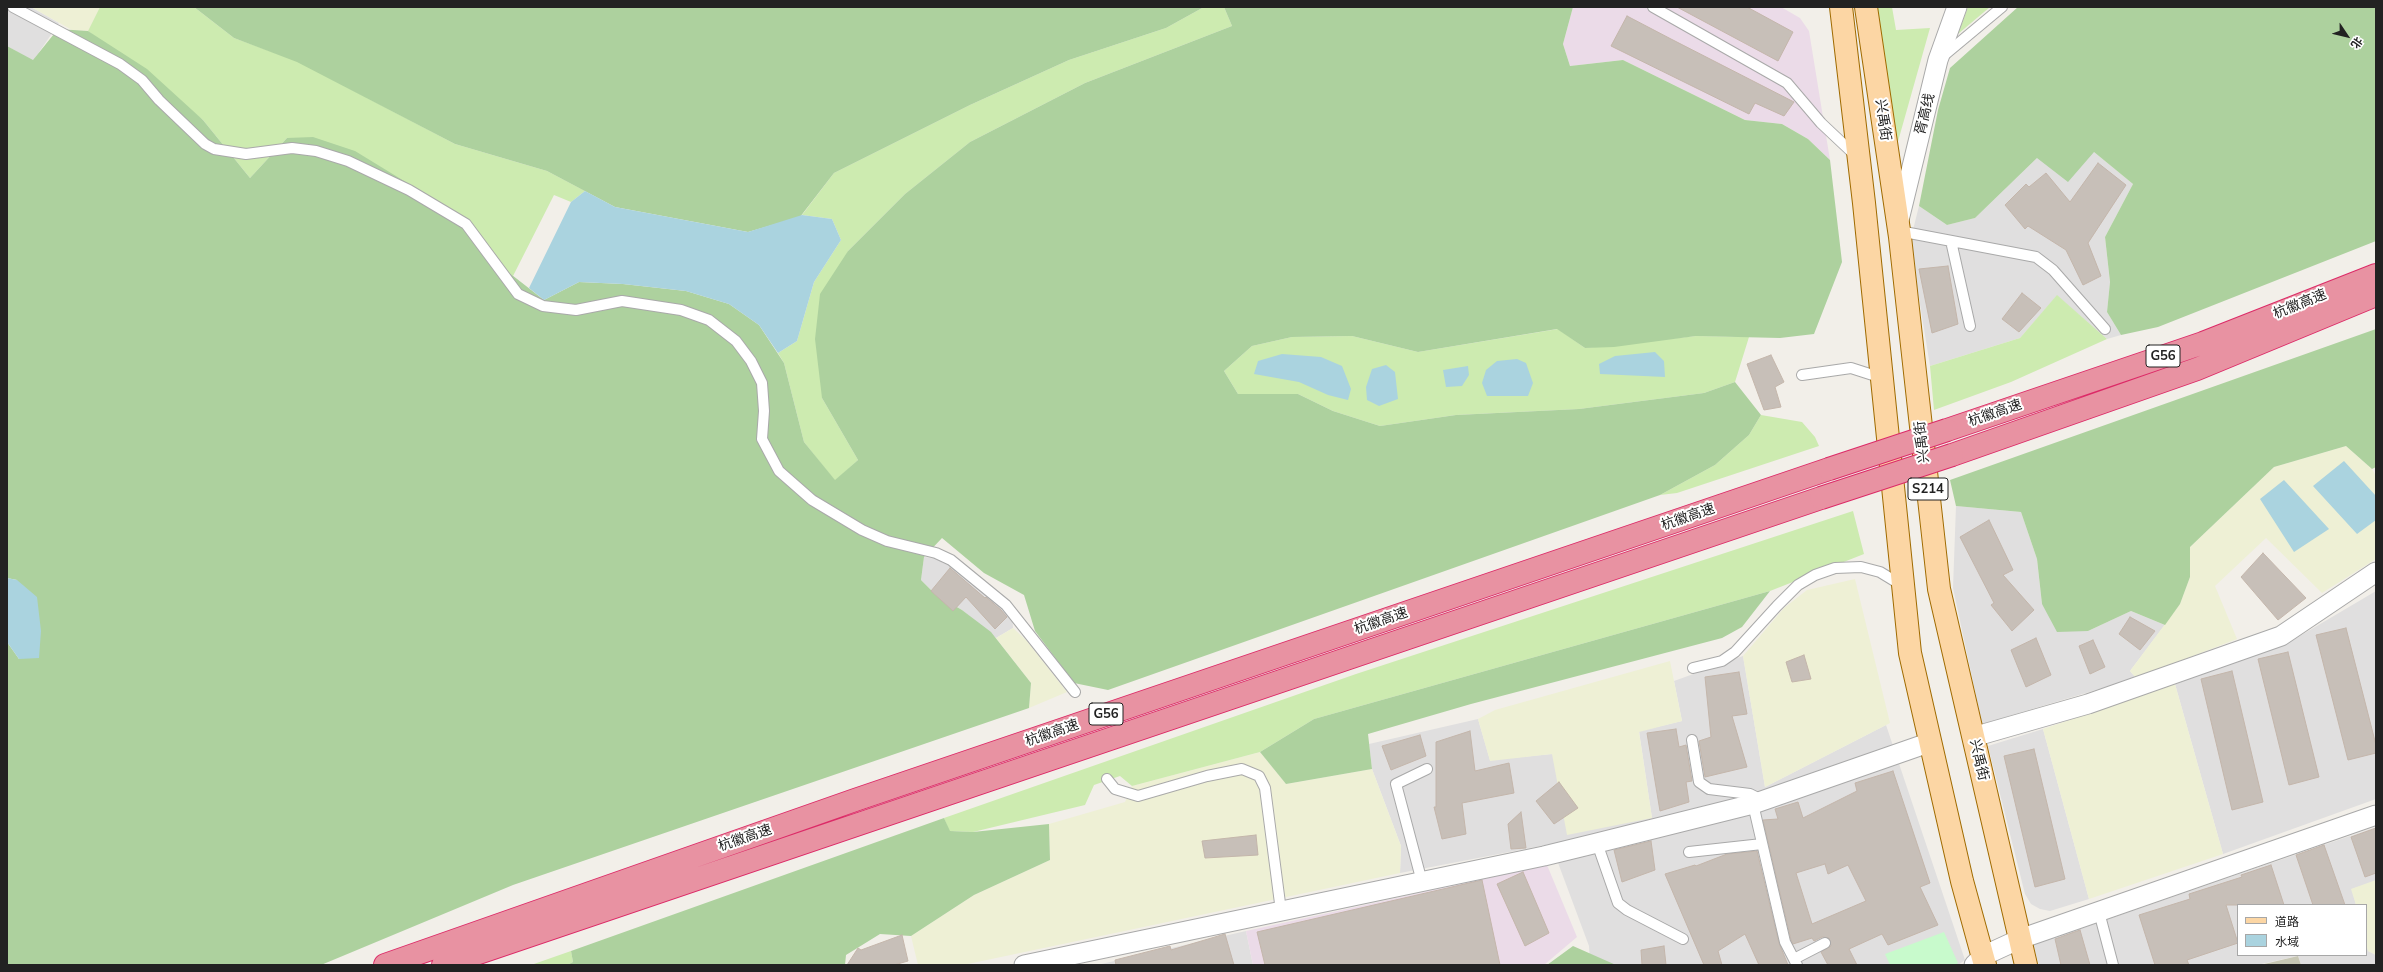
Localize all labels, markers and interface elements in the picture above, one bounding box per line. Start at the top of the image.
north arrow [2327,16,2367,56]
text: 北 [2348,34,2366,51]
street label: 胥高线 [1912,92,1938,136]
street label: 兴禹街 [1872,98,1894,142]
street label: 杭徽高速 [2271,286,2329,322]
road number: G56 [2146,345,2180,367]
street label: 杭徽高速 [1966,396,2024,430]
street label: 兴禹街 [1911,420,1933,464]
road number: S214 [1908,478,1948,500]
street label: 杭徽高速 [1659,500,1717,534]
street label: 杭徽高速 [1352,604,1410,638]
road number: G56 [1089,703,1123,725]
street label: 杭徽高速 [1023,716,1081,750]
street label: 兴禹街 [1966,738,1992,782]
street label: 杭徽高速 [716,821,774,855]
legend [2237,904,2367,956]
text: 道路 [2275,914,2299,929]
text: 水域 [2275,934,2299,949]

